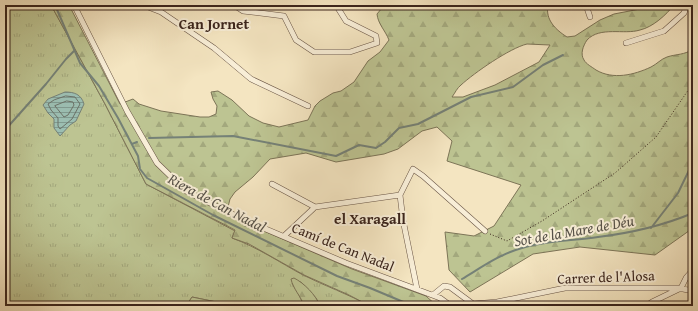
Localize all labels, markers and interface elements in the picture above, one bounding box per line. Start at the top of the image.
district label: Can Jornet [179,13,249,34]
water label: Riera de Can Nadal [164,167,270,237]
district label: el Xaragall [334,208,406,229]
water label: Sot de la Mare de Déu [512,210,636,251]
street label: Camí de Can Nadal [289,217,397,277]
street label: Carrer de l'Alosa [557,265,655,289]

